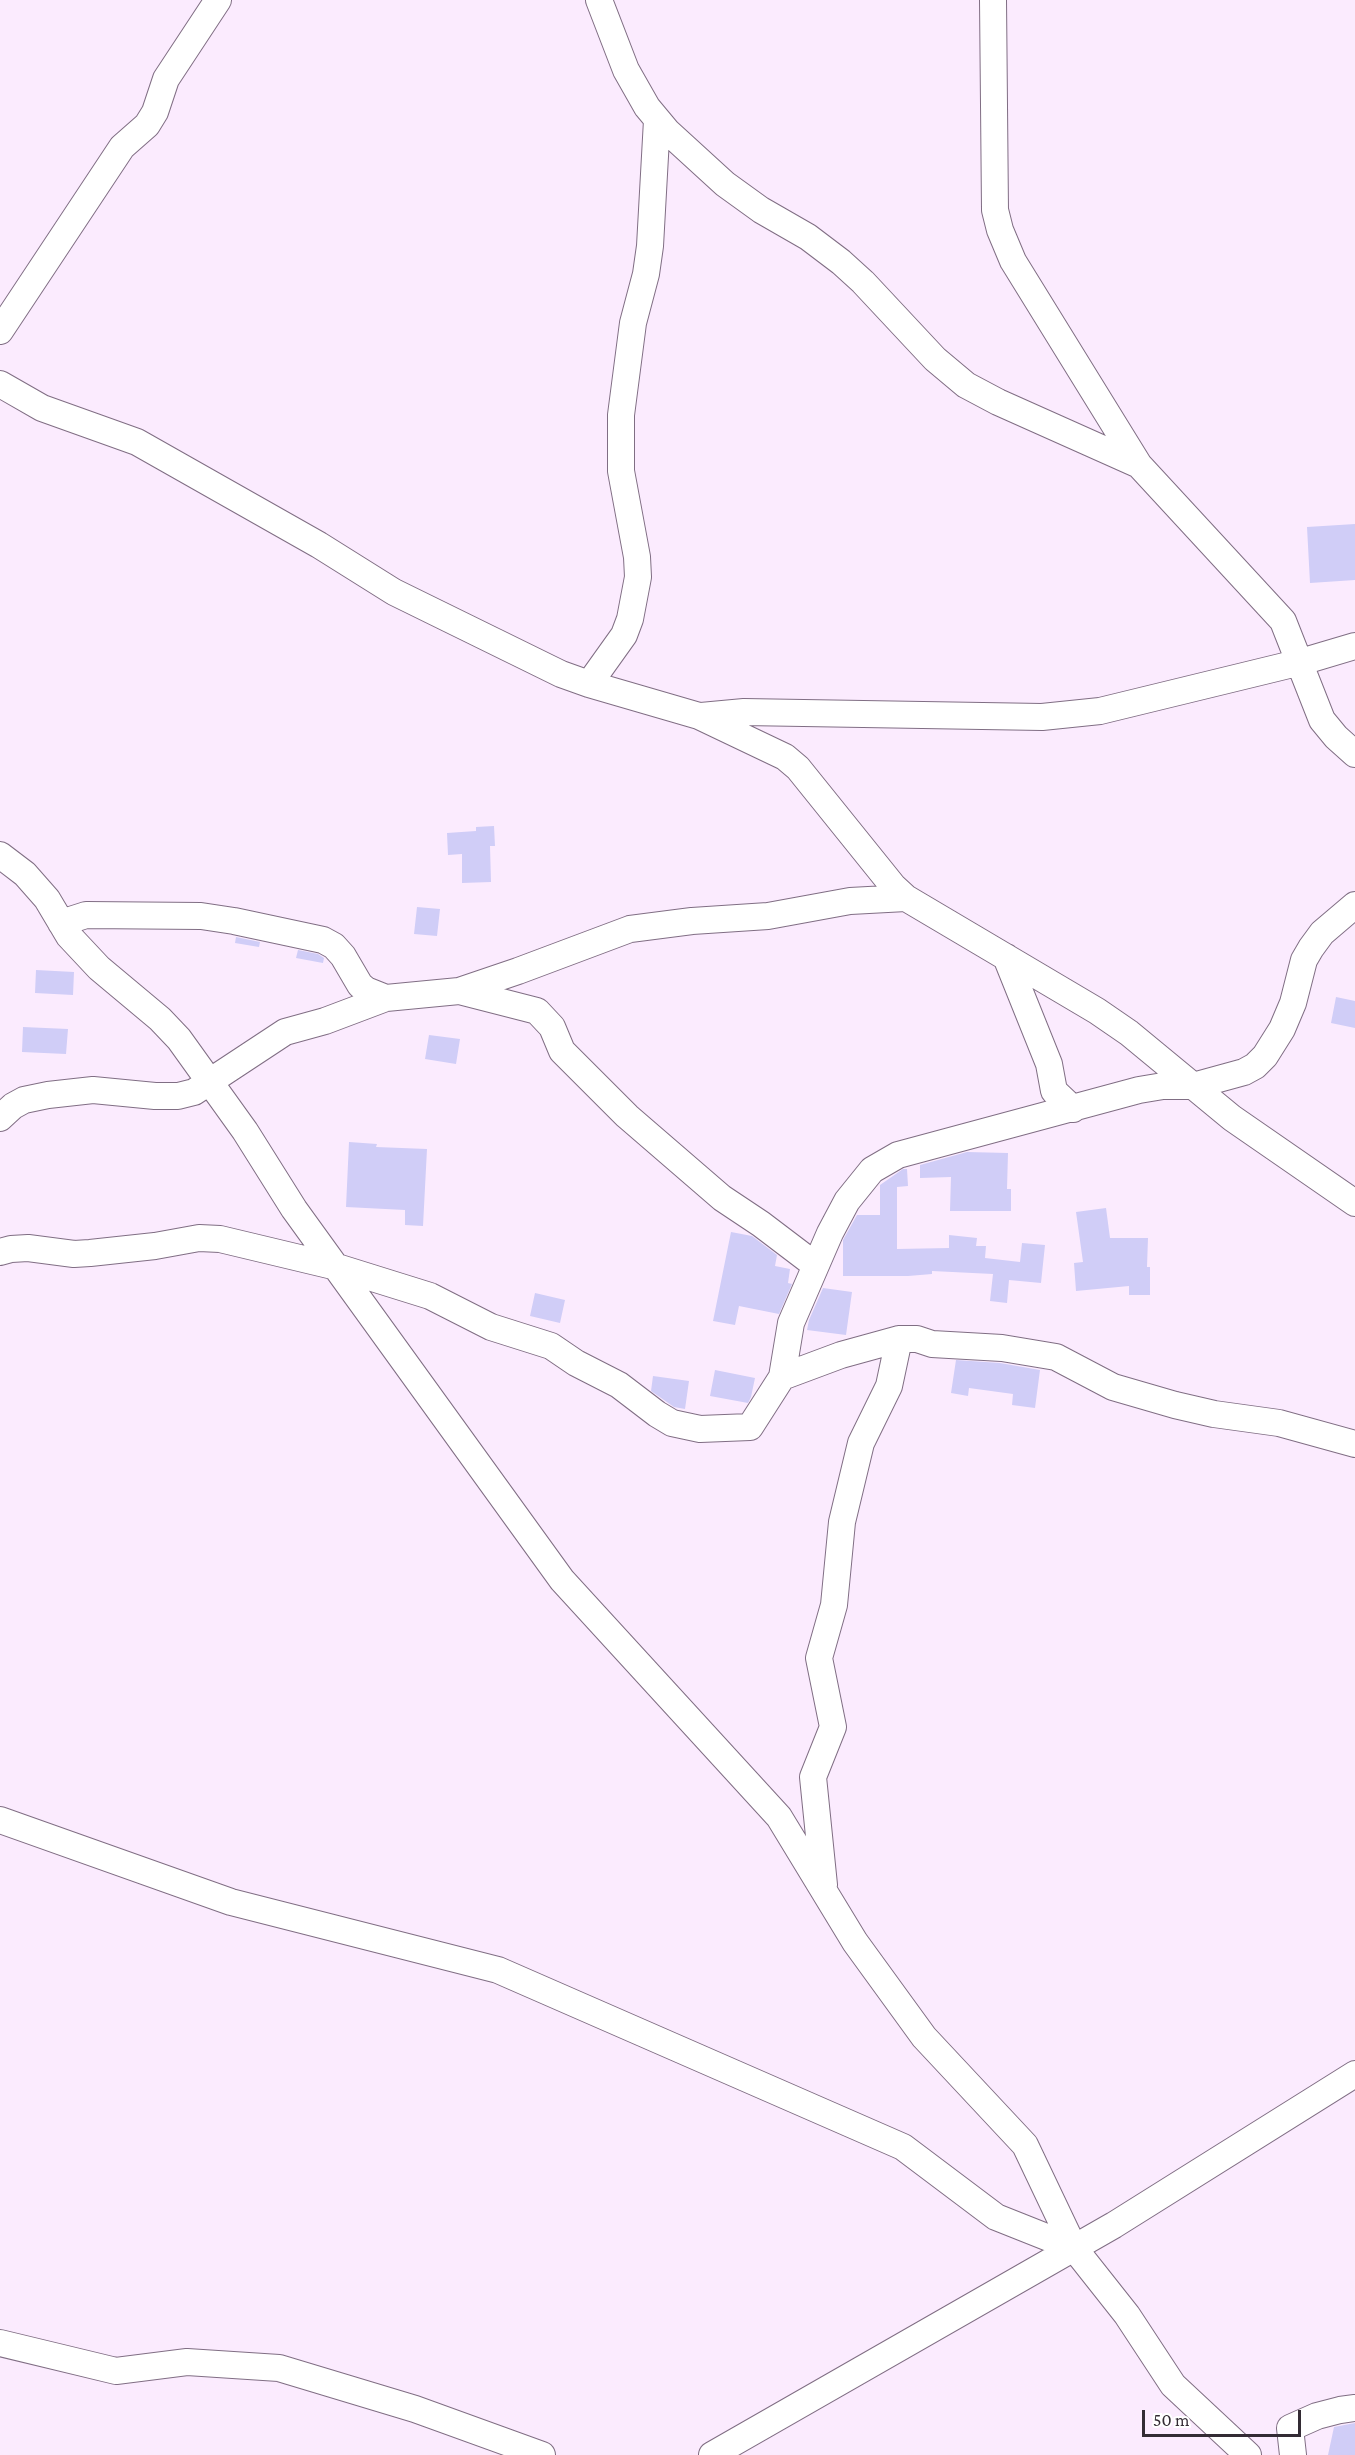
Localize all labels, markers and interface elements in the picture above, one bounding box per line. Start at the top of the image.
scale bar [1145,2398,1304,2436]
text: 50 m [1153,2410,1190,2430]

